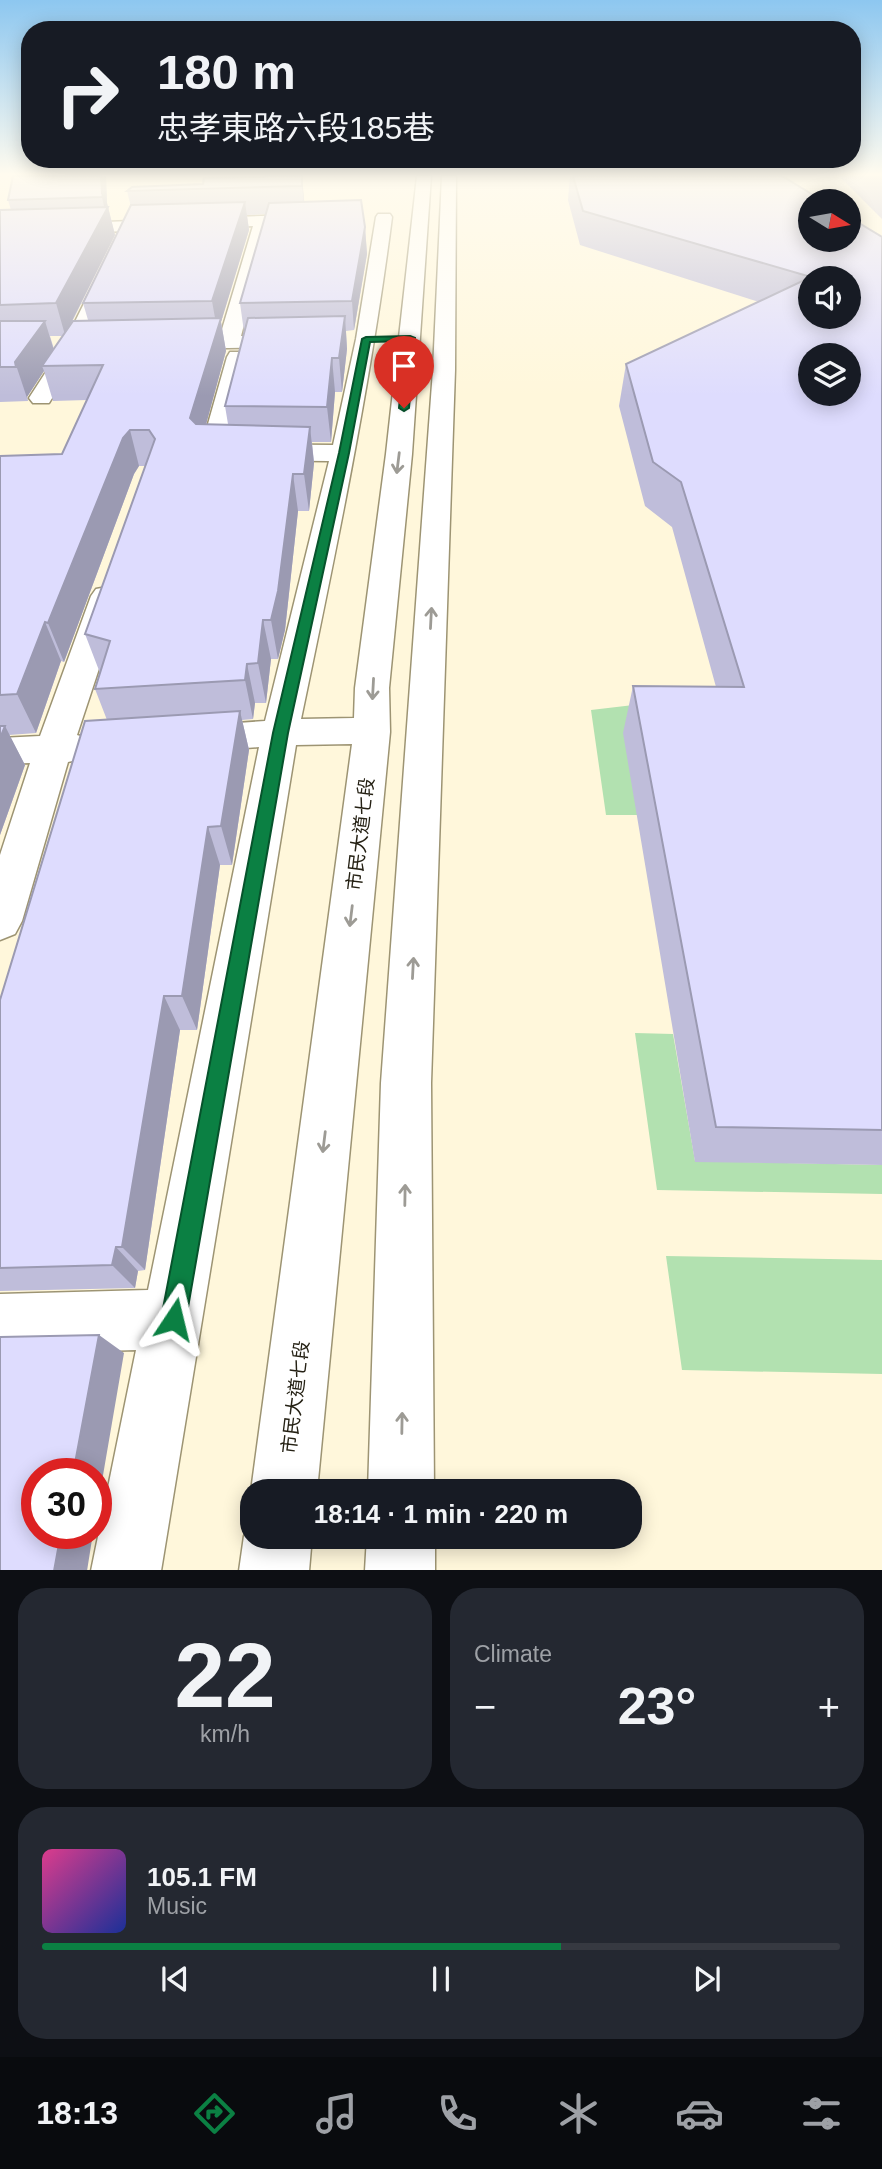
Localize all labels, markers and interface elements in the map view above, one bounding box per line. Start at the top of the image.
text: 180 m [157,45,296,99]
icon: right [42,49,133,140]
text: 忠孝東路六段185巷 [157,110,434,146]
north arrow [798,189,861,252]
map controls [798,189,861,406]
button: sound [798,266,861,329]
pin [374,336,434,408]
button: layers [798,343,861,406]
icon: arrive [385,347,423,385]
one-way arrow [391,452,404,474]
one-way arrow [425,607,438,630]
one-way arrow [366,678,379,701]
street label: 市民大道七段 [343,776,378,892]
one-way arrow [344,904,357,927]
one-way arrow [406,957,419,980]
one-way arrow [318,1130,331,1152]
one-way arrow [398,1184,412,1207]
position arrow [137,1282,211,1356]
street label: 市民大道七段 [278,1339,313,1455]
one-way arrow [395,1412,409,1435]
speed limit sign: 30 [21,1458,112,1549]
text: 18:14 · 1 min · 220 m [314,1499,568,1529]
text: 22 [174,1625,276,1726]
text: Climate [474,1641,552,1667]
text: 23° [618,1677,696,1735]
text: − [474,1686,496,1728]
text: + [818,1686,840,1728]
text: km/h [200,1721,250,1747]
text: 105.1 FM [147,1862,257,1892]
text: Music [147,1893,207,1919]
icon: previous [156,1960,194,1998]
icon: pause [422,1960,460,1998]
icon: next [688,1960,726,1998]
icon: directions [190,2089,239,2138]
icon: music [312,2089,361,2138]
icon: phone [433,2089,482,2138]
icon: climate [554,2089,603,2138]
icon: car [675,2089,724,2138]
icon: filters [797,2089,846,2138]
text: 18:13 [36,2095,118,2131]

